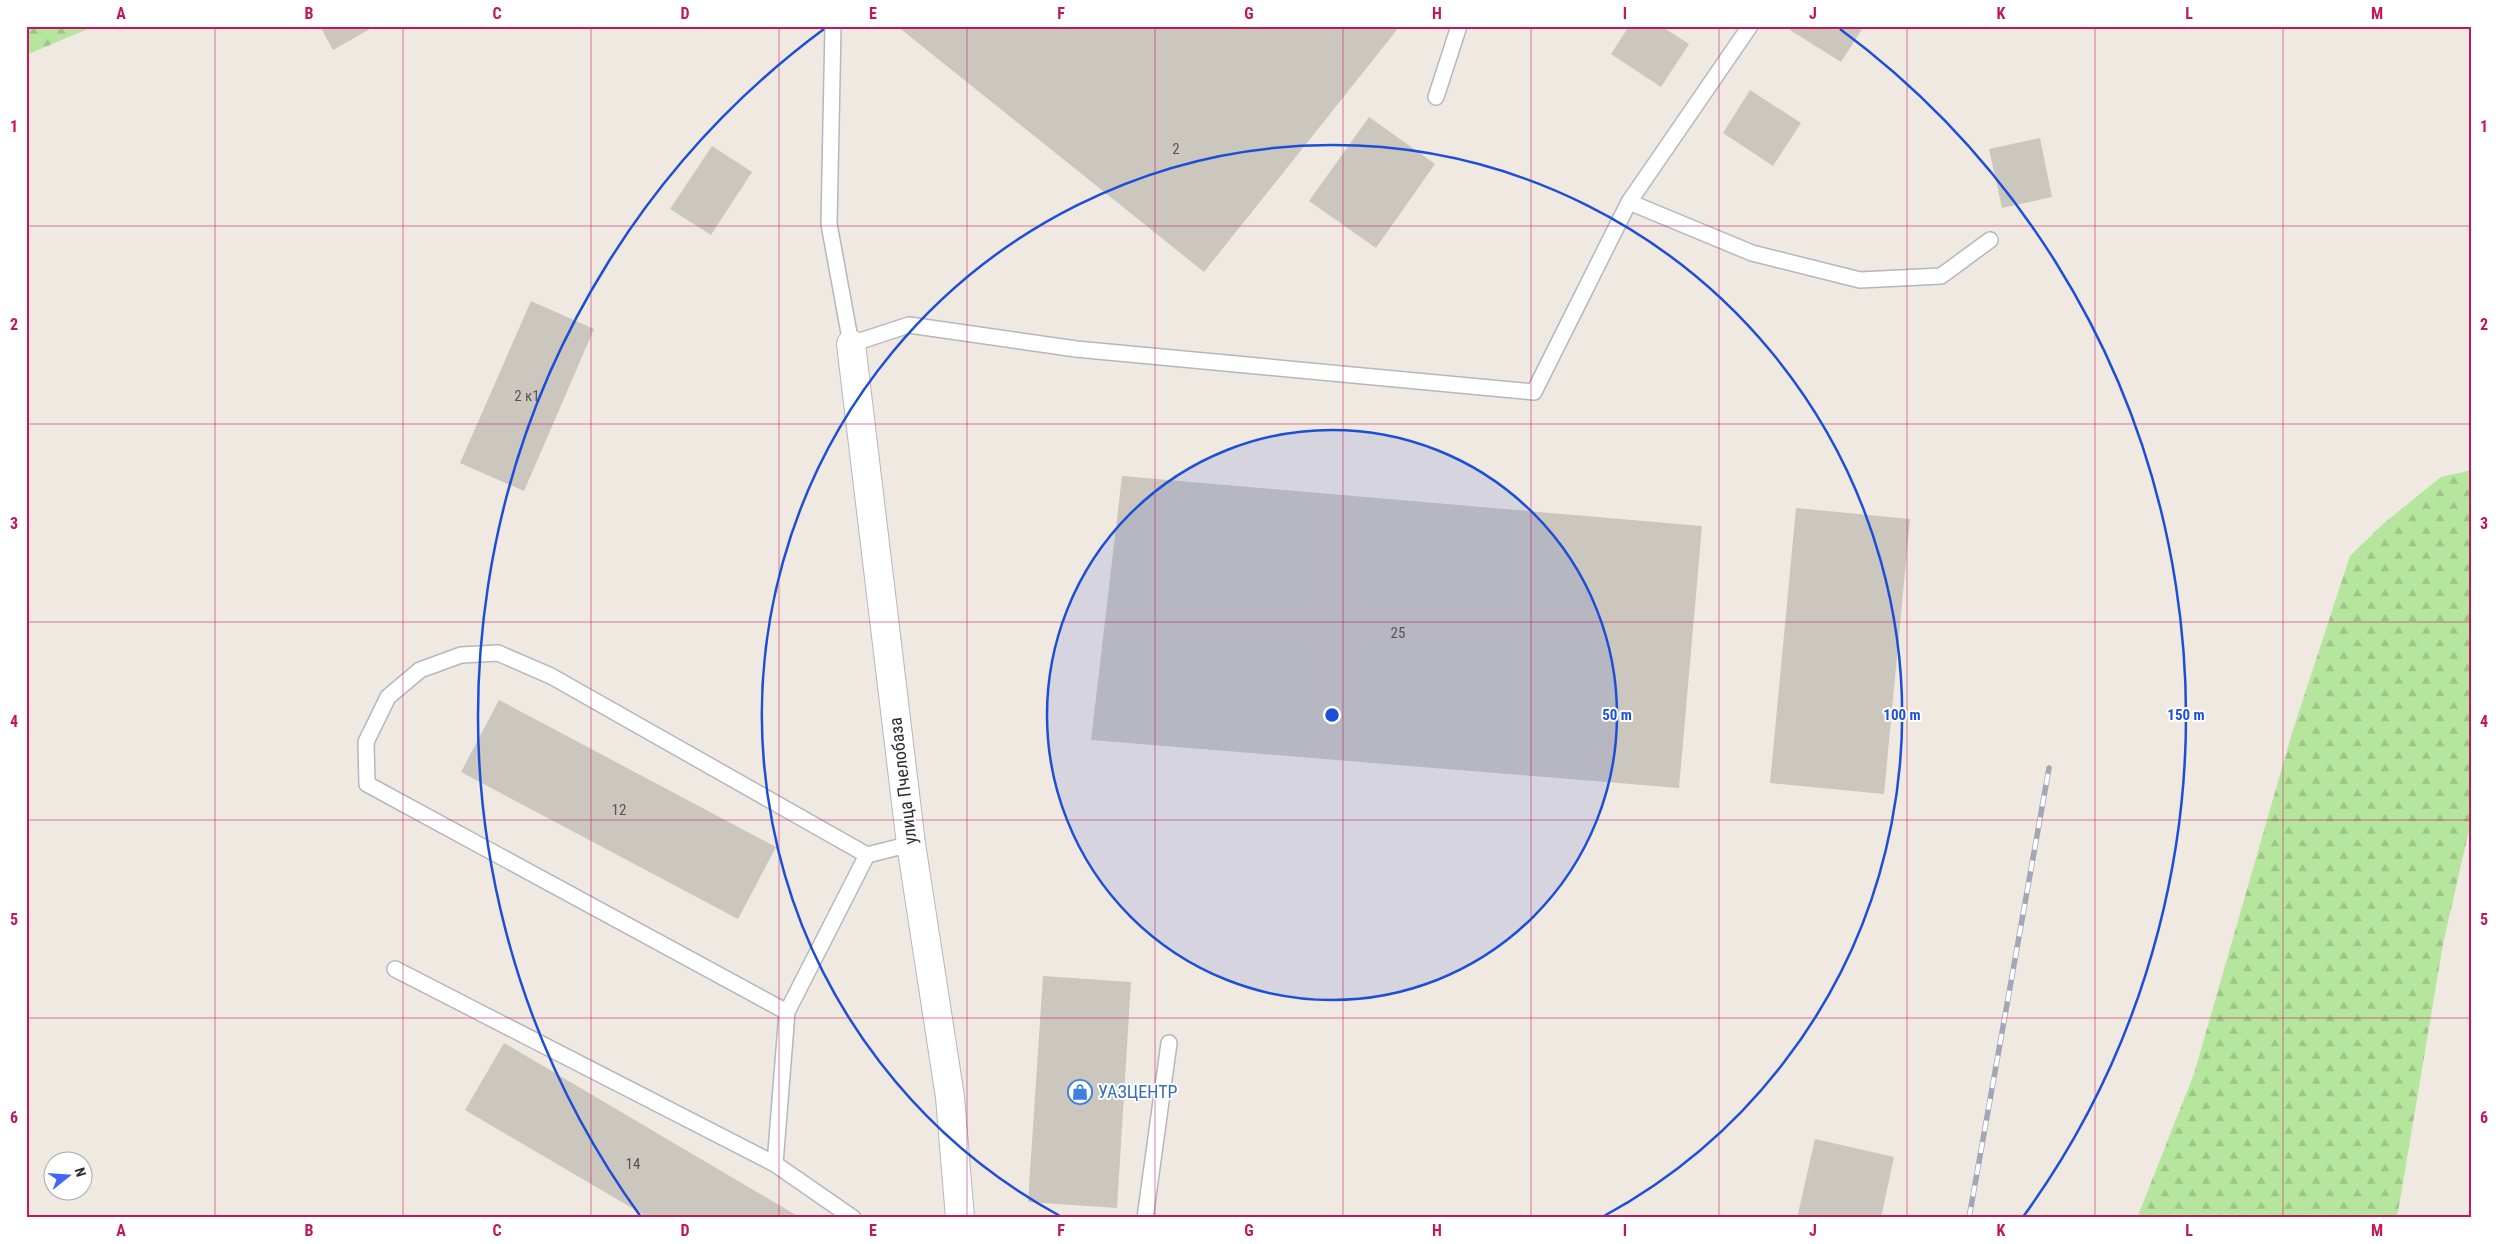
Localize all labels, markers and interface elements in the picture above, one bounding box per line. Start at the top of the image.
text: A [116,4,126,23]
text: B [305,4,314,23]
text: C [492,4,502,23]
text: D [680,4,690,23]
text: E [869,4,877,23]
text: F [1057,4,1065,23]
text: G [1244,4,1254,23]
text: H [1432,4,1442,23]
text: I [1623,4,1627,23]
text: J [1809,4,1817,23]
text: K [1997,4,2006,23]
text: L [2185,4,2193,23]
text: M [2371,4,2383,23]
text: 1 [10,117,18,136]
text: 1 [2480,117,2488,136]
house number: 2 [1172,140,1180,158]
text: 2 [10,315,18,334]
text: 2 [2480,315,2488,334]
house number: 2 к1 [514,387,540,405]
text: 3 [10,514,18,533]
text: 3 [2480,514,2488,533]
house number: 25 [1391,624,1405,642]
centre of rings [1323,706,1341,724]
text: 50 m [1602,706,1632,724]
text: 100 m [1883,706,1921,724]
text: 150 m [2167,706,2205,724]
text: 4 [10,712,18,731]
text: 4 [2480,712,2488,731]
street label: улица Пчелобаза [884,716,921,846]
house number: 12 [612,801,626,819]
text: 5 [10,910,18,929]
text: 5 [2480,910,2488,929]
shop icon: УАЗЦЕНТР [1067,1079,1093,1105]
place label: УАЗЦЕНТР [1098,1081,1177,1102]
text: 6 [10,1108,18,1127]
text: 6 [2480,1108,2488,1127]
north arrow [42,1152,92,1202]
house number: 14 [626,1155,640,1173]
text: N [72,1166,89,1179]
text: A [116,1221,126,1240]
text: B [305,1221,314,1240]
text: C [492,1221,502,1240]
text: D [680,1221,690,1240]
text: E [869,1221,877,1240]
text: F [1057,1221,1065,1240]
text: G [1244,1221,1254,1240]
text: H [1432,1221,1442,1240]
text: I [1623,1221,1627,1240]
text: J [1809,1221,1817,1240]
text: K [1997,1221,2006,1240]
text: L [2185,1221,2193,1240]
text: M [2371,1221,2383,1240]

